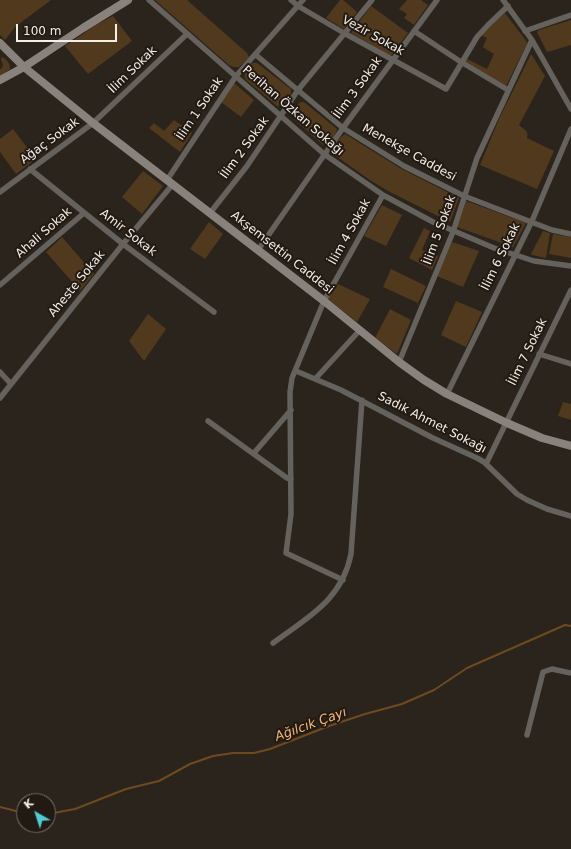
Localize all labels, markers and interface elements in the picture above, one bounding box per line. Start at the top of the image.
street label: Vezir Sokak [339,13,407,59]
scale bar [18,16,119,42]
text: 100 m [23,24,61,38]
street label: İlim Sokak [106,43,160,97]
street label: İlim 3 Sokak [331,54,385,122]
street label: Perihan Özkan Sokağı [239,63,347,159]
street label: İlim 1 Sokak [174,75,226,143]
street label: İlim 2 Sokak [218,114,272,182]
street label: Ağaç Sokak [18,115,82,167]
street label: Menekşe Caddesi [360,121,458,185]
street label: İlim 5 Sokak [421,193,459,267]
street label: İlim 4 Sokak [326,197,374,267]
street label: Ahali Sokak [13,205,75,261]
street label: Amir Sokak [97,206,159,260]
street label: Akşemsettin Caddesi [228,208,336,298]
street label: İlim 6 Sokak [478,221,524,293]
street label: Aheste Sokak [46,248,108,320]
street label: İlim 7 Sokak [505,316,551,388]
street label: Sadık Ahmet Sokağı [375,389,489,457]
water label: Ağılcık Çayı [273,705,349,745]
north arrow [16,793,56,833]
text: K [21,796,36,812]

